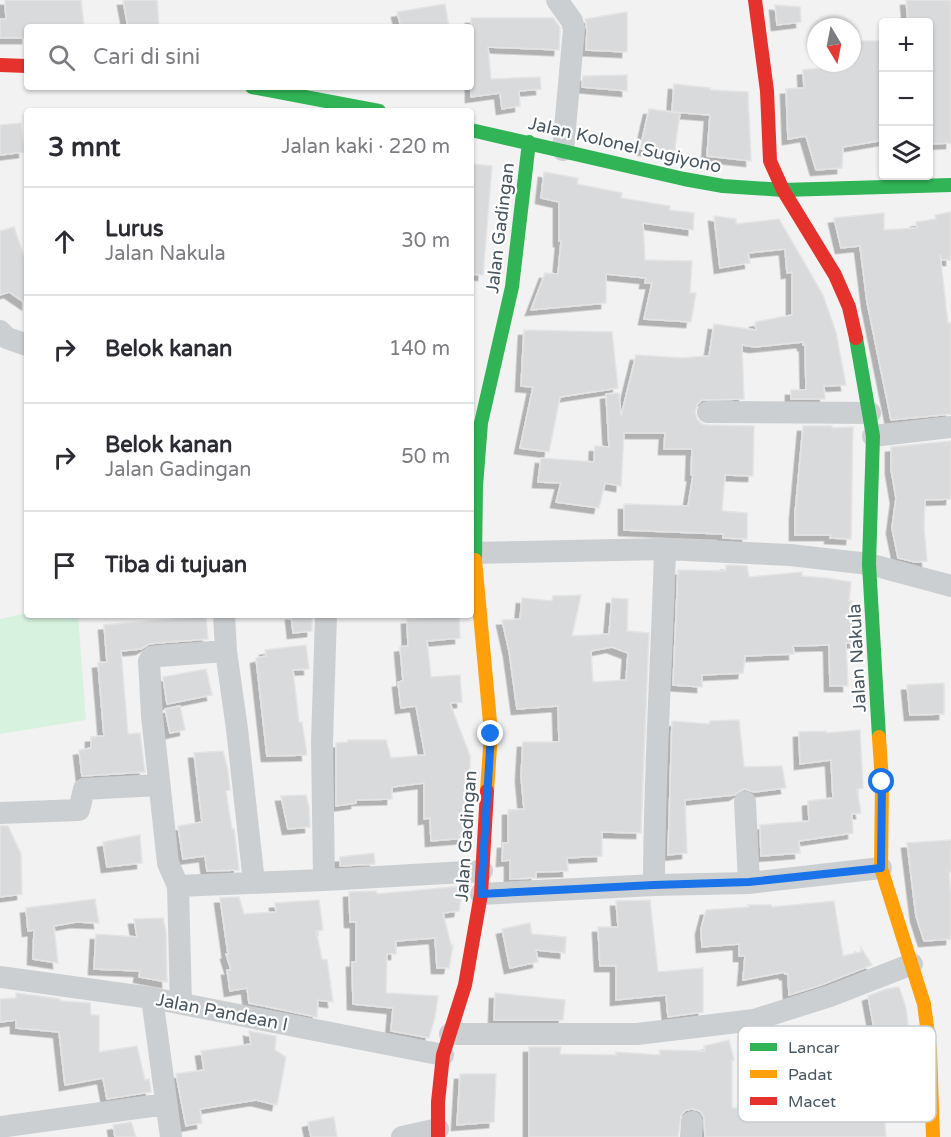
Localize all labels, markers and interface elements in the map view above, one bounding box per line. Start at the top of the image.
north arrow [807,18,861,72]
map controls [879,18,933,180]
button: + [879,18,933,72]
search box [24,24,474,90]
icon: search [45,41,78,74]
text: Cari di sini [93,44,200,70]
button: − [879,72,933,126]
street label: Jalan Kolonel Sugiyono [526,112,724,178]
button: layers [879,126,933,180]
text: 3 mnt [48,132,120,163]
text: Jalan kaki · 220 m [281,135,450,159]
street label: Jalan Gadingan [481,161,519,295]
text: Lurus [105,216,163,242]
icon: ahead [48,225,81,258]
text: 30 m [401,229,450,253]
text: Jalan Nakula [105,242,226,266]
icon: right [48,333,81,366]
text: Belok kanan [105,336,232,362]
text: 140 m [389,337,450,361]
text: Belok kanan [105,432,232,458]
icon: right [48,441,81,474]
text: 50 m [401,445,450,469]
text: Jalan Gadingan [105,458,251,482]
icon: arrive [48,549,81,582]
text: Tiba di tujuan [105,552,247,578]
street label: Jalan Nakula [843,603,871,713]
route end [477,720,503,746]
route start [868,768,894,794]
street label: Jalan Gadingan [450,770,482,902]
street label: Jalan Pandean I [154,988,290,1036]
legend [738,1026,936,1122]
text: Lancar [788,1038,840,1058]
text: Padat [788,1065,832,1085]
text: Macet [788,1092,836,1112]

